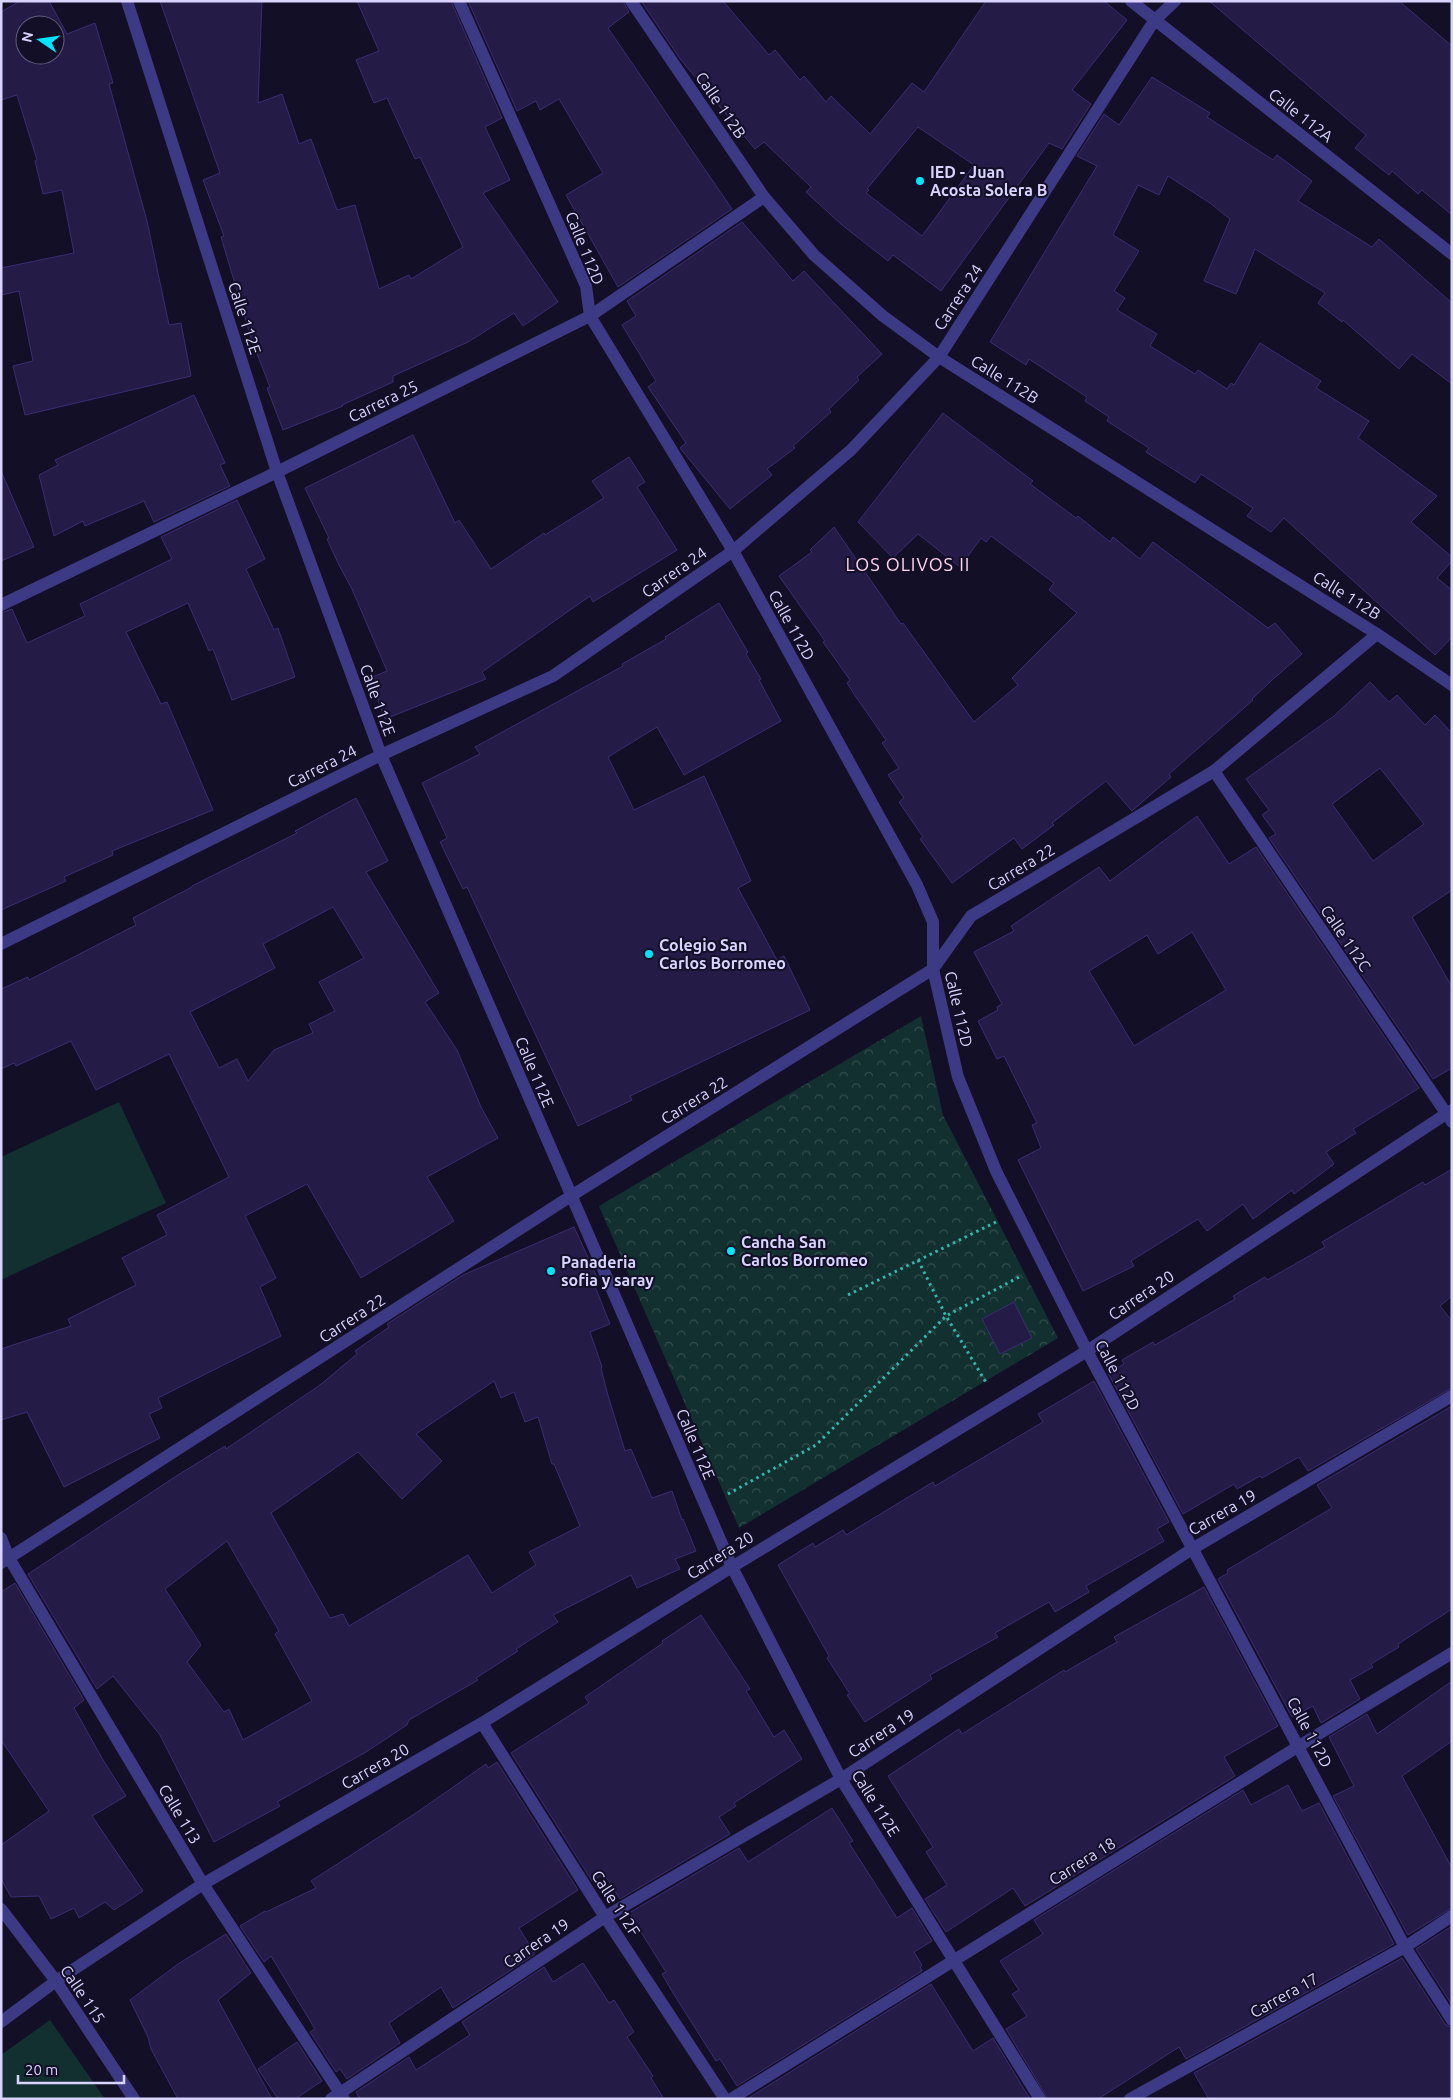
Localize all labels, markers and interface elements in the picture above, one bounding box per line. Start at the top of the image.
north arrow [15,15,65,65]
text: N [18,30,36,44]
street label: Calle 112B [692,68,750,142]
street label: Calle 112A [1265,84,1337,146]
place label: IED - Juan Acosta Solera B [930,163,1047,199]
marker: IED - Juan Acosta Solera B [914,175,926,187]
street label: Calle 112D [562,209,608,287]
street label: Carrera 24 [930,261,986,333]
street label: Calle 112E [225,280,265,356]
street label: Calle 112B [968,351,1042,407]
street label: Carrera 25 [345,376,421,426]
street label: Carrera 24 [638,543,710,601]
district label: LOS OLIVOS II [846,554,970,574]
street label: Calle 112B [1310,567,1384,623]
street label: Calle 112D [765,587,819,663]
street label: Calle 112E [357,662,399,738]
street label: Carrera 24 [285,741,359,791]
street label: Carrera 22 [984,840,1058,894]
street label: Calle 112C [1317,902,1375,975]
place label: Colegio San Carlos Borromeo [659,936,786,972]
marker: Colegio San Carlos Borromeo [643,948,655,960]
street label: Calle 112D [942,969,976,1049]
street label: Calle 112E [512,1034,558,1110]
street label: Carrera 22 [657,1072,731,1128]
place label: Cancha San Carlos Borromeo [741,1233,868,1269]
marker: Cancha San Carlos Borromeo [725,1245,737,1257]
place label: Panaderia sofia y saray [561,1253,654,1289]
marker: Panaderia sofia y saray [545,1265,557,1277]
street label: Carrera 20 [1105,1267,1177,1323]
street label: Carrera 22 [316,1290,388,1346]
street label: Calle 112D [1092,1337,1144,1413]
street label: Calle 112E [673,1406,719,1482]
street label: Carrera 19 [1185,1485,1259,1539]
street label: Carrera 20 [683,1527,757,1583]
street label: Calle 112D [1284,1694,1336,1770]
street label: Carrera 19 [845,1705,917,1761]
street label: Carrera 20 [338,1739,412,1793]
street label: Calle 112E [848,1766,904,1840]
street label: Calle 113 [155,1781,205,1847]
street label: Carrera 18 [1045,1833,1119,1889]
street label: Calle 112F [588,1867,644,1939]
street label: Carrera 19 [500,1915,572,1971]
street label: Calle 115 [57,1962,109,2026]
street label: Carrera 17 [1247,1969,1321,2021]
scale bar [18,2052,124,2084]
text: 20 m [25,2061,58,2078]

